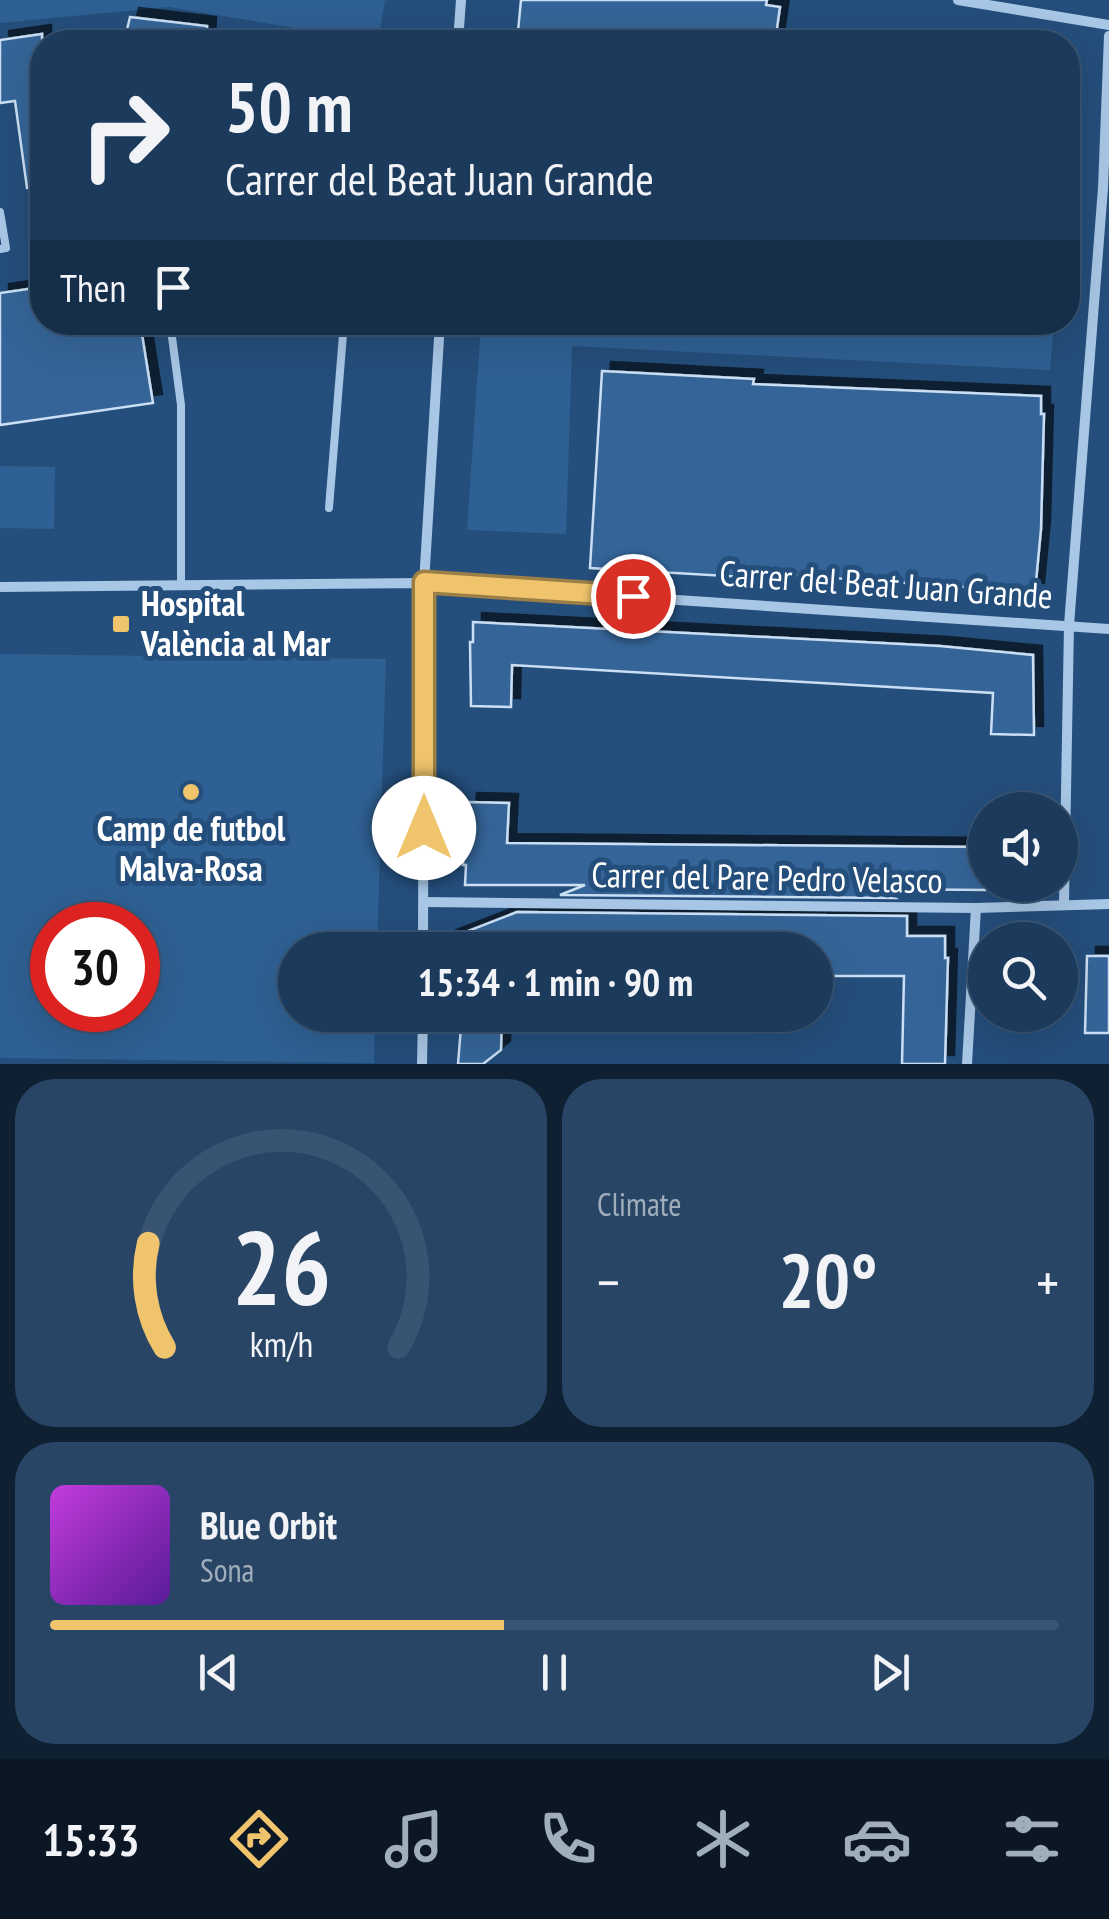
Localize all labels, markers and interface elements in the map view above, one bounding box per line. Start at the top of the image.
text: 50 m [225,61,353,151]
icon: right [60,70,190,200]
text: Carrer del Beat Juan Grande [225,149,654,207]
icon: arrive [146,260,201,315]
text: Then [60,263,126,312]
street label: Carrer del Beat Juan Grande [718,549,1054,619]
pin [591,554,676,639]
icon: arrive [606,569,661,624]
place label: Hospital València al Mar [140,580,331,666]
marker: Hospital València al Mar [110,613,132,635]
position arrow [372,776,476,880]
marker: Camp de futbol Malva-Rosa [180,781,202,803]
map controls [968,792,1078,1032]
button: sound [968,792,1078,902]
place label: Camp de futbol Malva-Rosa [97,805,286,891]
street label: Carrer del Pare Pedro Velasco [591,851,943,903]
speed limit sign: 30 [30,902,160,1032]
button: search [968,922,1078,1032]
text: 15:34 · 1 min · 90 m [418,957,693,1006]
text: Climate [597,1183,681,1225]
text: 26 [231,1199,331,1334]
text: 20° [778,1232,878,1329]
text: − [597,1246,620,1317]
text: + [1036,1246,1059,1317]
text: km/h [249,1321,313,1367]
text: Blue Orbit [200,1500,337,1549]
text: Sona [200,1549,254,1591]
icon: previous [191,1645,246,1700]
icon: pause [527,1645,582,1700]
icon: next [863,1645,918,1700]
icon: directions [224,1804,294,1874]
icon: music [379,1804,449,1874]
icon: phone [533,1804,603,1874]
icon: climate [688,1804,758,1874]
icon: car [842,1804,912,1874]
icon: filters [997,1804,1067,1874]
text: 15:33 [42,1810,140,1868]

